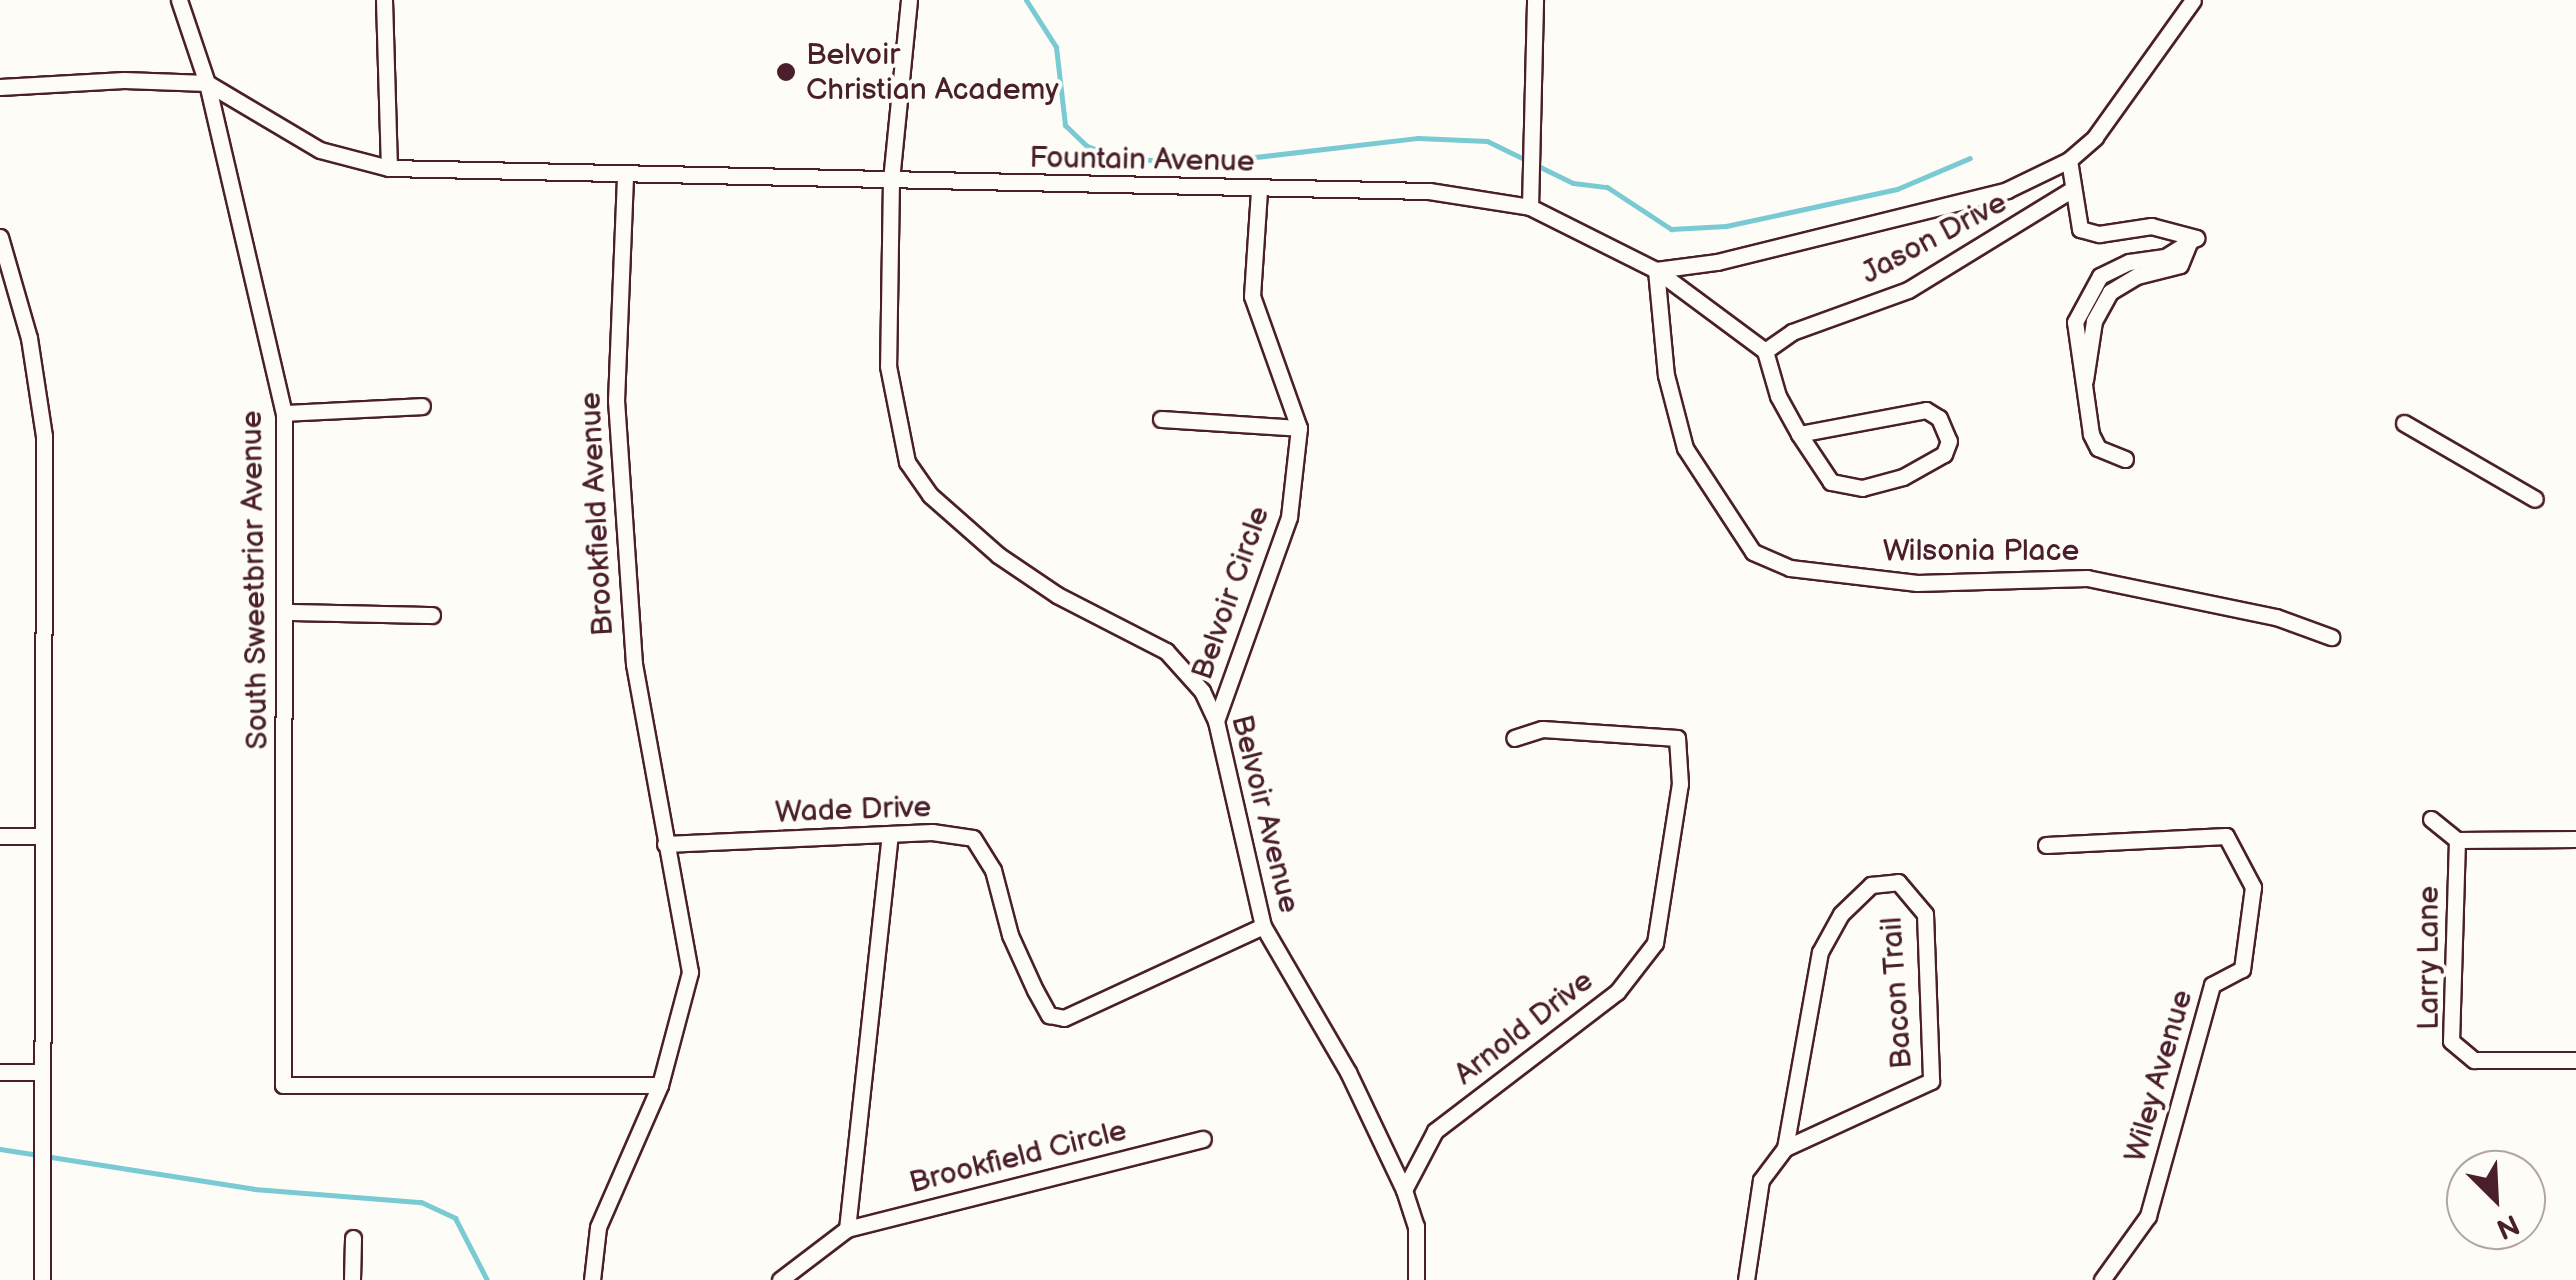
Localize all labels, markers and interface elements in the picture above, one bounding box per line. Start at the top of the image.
place label: Belvoir Christian Academy [806,37,1059,108]
marker: Belvoir Christian Academy [775,61,797,83]
street label: Fountain Avenue [1029,140,1255,180]
street label: Jason Drive [1855,185,2013,291]
street label: Brookfield Avenue [573,391,621,637]
street label: South Sweetbriar Avenue [234,410,276,750]
street label: Belvoir Circle [1185,502,1277,684]
street label: Wilsonia Place [1883,533,2079,569]
street label: Belvoir Avenue [1223,711,1307,917]
street label: Wade Drive [774,789,932,831]
street label: Larry Lane [2411,885,2447,1031]
street label: Bacon Trail [1874,915,1920,1071]
street label: Arnold Drive [1448,963,1600,1093]
street label: Wiley Avenue [2117,985,2201,1167]
street label: Brookfield Circle [906,1113,1130,1201]
north arrow [2446,1150,2546,1250]
text: N [2491,1207,2524,1245]

